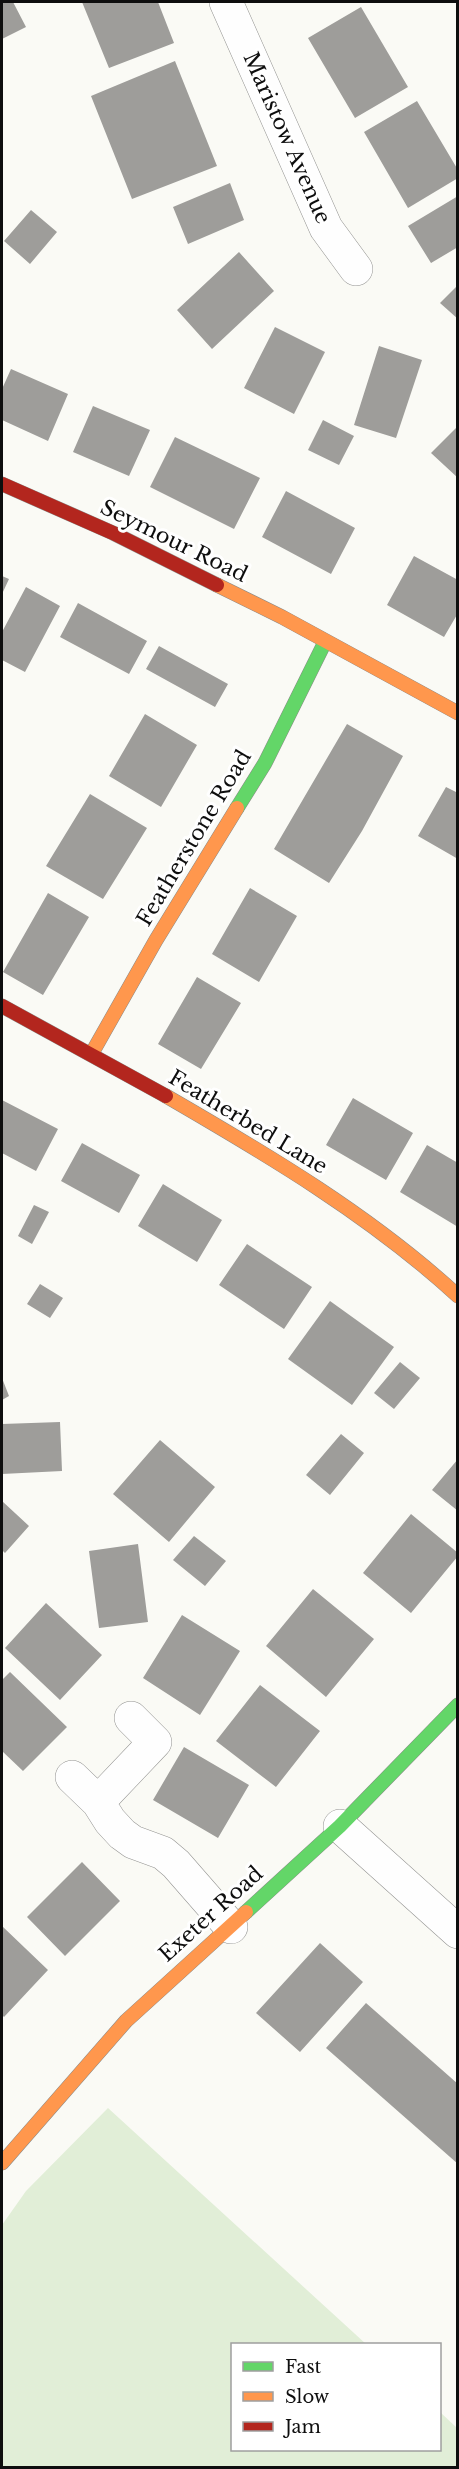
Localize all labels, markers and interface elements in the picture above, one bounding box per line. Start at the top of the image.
street label: Maristow Avenue [238,48,336,228]
street label: Seymour Road [96,494,252,588]
street label: Featherstone Road [131,745,257,931]
street label: Featherbed Lane [164,1064,332,1180]
street label: Exeter Road [154,1861,268,1967]
legend [231,2343,441,2451]
text: Fast [285,2356,322,2378]
text: Slow [285,2386,330,2408]
text: Jam [283,2416,321,2438]

